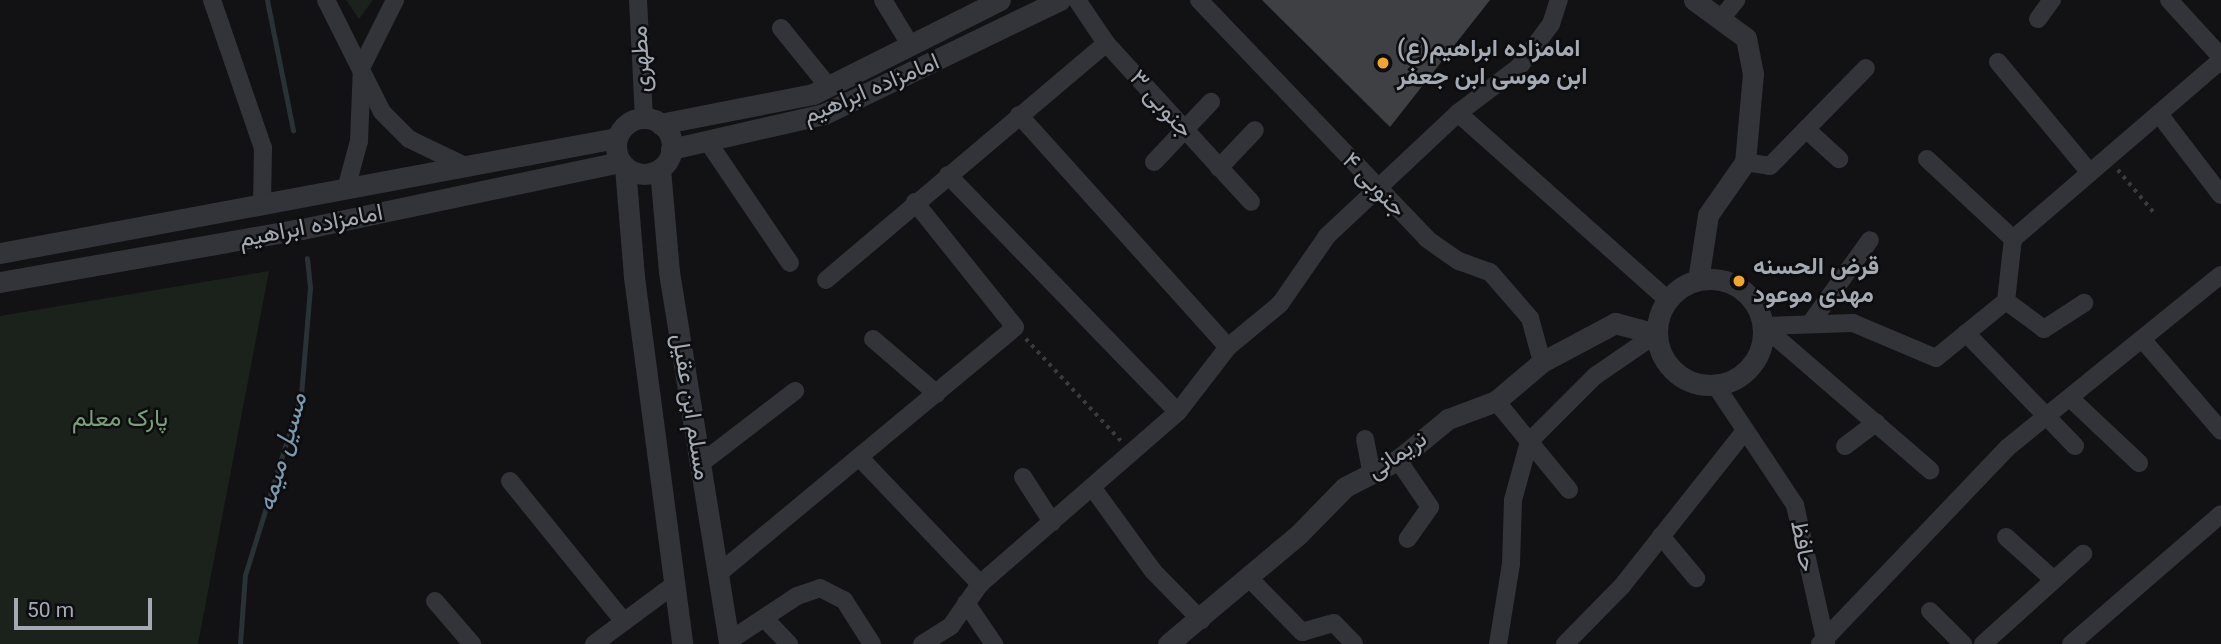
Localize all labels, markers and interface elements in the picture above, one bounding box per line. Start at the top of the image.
street label: مطهری [625,25,657,93]
place label: (ع)امامزاده ابراهیم ابن موسی ابن جعفر [1397,35,1587,91]
street label: امامزاده ابراهیم [798,47,944,131]
marker: (ع)امامزاده ابراهیم ابن موسی ابن جعفر [1375,55,1391,71]
street label: ۳ جنوبی [1123,64,1199,144]
street label: ۴ جنوبی [1336,146,1412,224]
street label: امامزاده ابراهیم [237,198,385,254]
place label: قرض الحسنه مهدی موعود [1753,253,1879,309]
marker: قرض الحسنه مهدی موعود [1731,273,1747,289]
street label: مسلم ابن عقیل [665,332,717,482]
water label: مسیل میمه [250,389,314,515]
park label: پارک معلم [72,405,168,433]
street label: نریمانی [1362,425,1432,485]
street label: حافظ [1784,518,1822,574]
scale bar [18,584,156,628]
text: 50 m [27,598,74,622]

